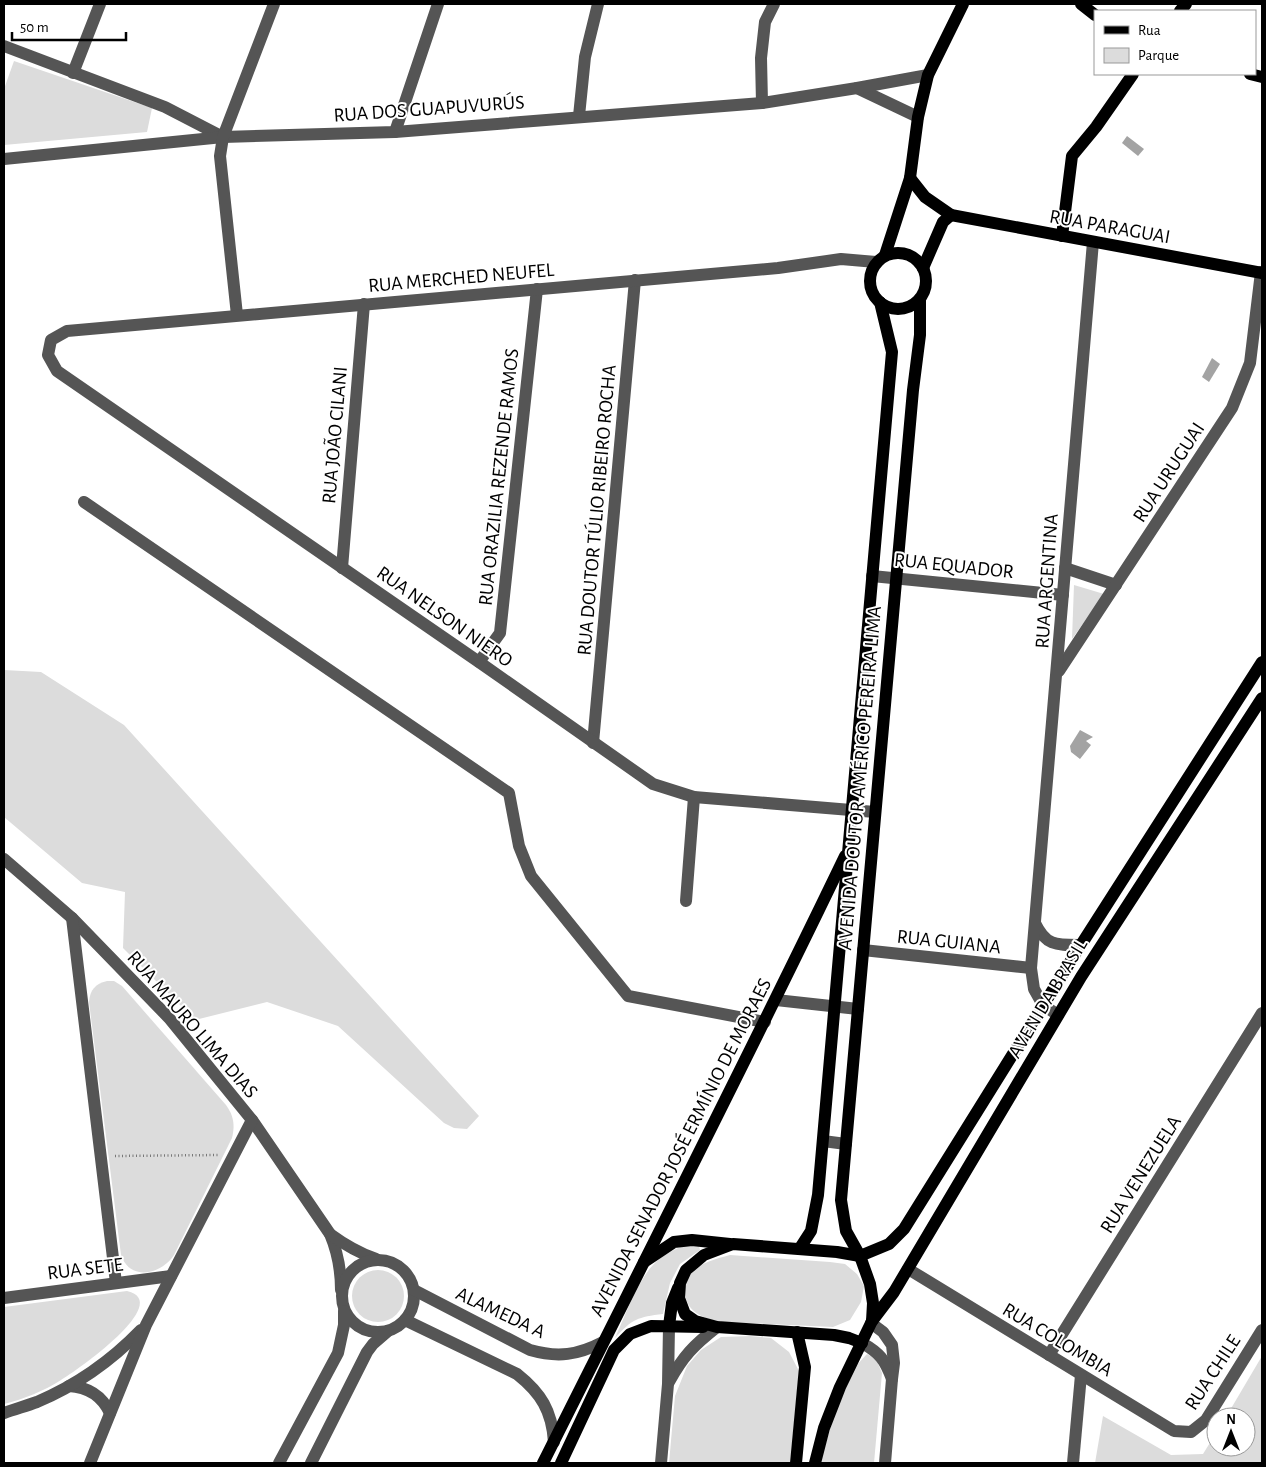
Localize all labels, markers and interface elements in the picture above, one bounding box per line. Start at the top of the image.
scale bar [12,10,126,42]
legend [1094,10,1256,75]
text: 50 m [20,20,49,35]
text: Rua [1138,23,1161,38]
text: Parque [1138,48,1179,63]
street label: RUA DOS GUAPUVURÚS [333,91,525,126]
street label: RUA PARAGUAI [1048,207,1172,247]
street label: RUA MERCHED NEUFEL [367,260,556,296]
street label: RUA ORAZILIA REZENDE RAMOS [476,347,522,607]
street label: RUA DOUTOR TÚLIO RIBEIRO ROCHA [573,363,620,656]
street label: RUA JOÃO CILANI [318,365,351,505]
street label: RUA URUGUAI [1129,419,1208,526]
street label: RUA ARGENTINA [1032,512,1062,649]
street label: RUA EQUADOR [893,550,1015,582]
street label: RUA NELSON NIERO [373,563,516,671]
street label: AVENIDA DOUTOR AMÉRICO PEREIRA LIMA [834,605,885,951]
street label: RUA GUIANA [896,927,1002,957]
street label: AVENIDA BRASIL [1004,935,1092,1062]
street label: RUA MAURO LIMA DIAS [123,947,261,1102]
street label: AVENIDA SENADOR JOSÉ ERMÍNIO DE MORAES [586,975,775,1320]
street label: RUA VENEZUELA [1097,1112,1185,1237]
street label: RUA SETE [46,1254,125,1284]
street label: ALAMEDA A [453,1284,549,1342]
street label: RUA COLOMBIA [999,1299,1116,1381]
street label: RUA CHILE [1181,1331,1245,1414]
north arrow [1206,1407,1256,1457]
text: N [1226,1413,1236,1427]

